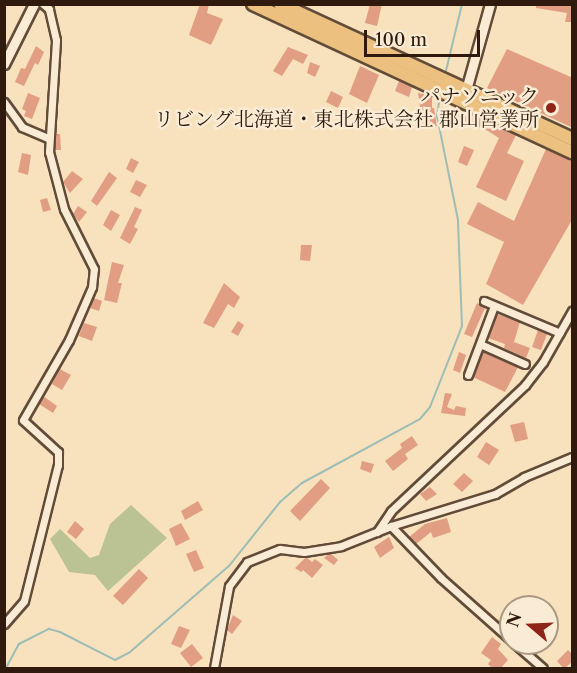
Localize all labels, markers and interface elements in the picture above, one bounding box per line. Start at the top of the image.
scale bar [367,18,482,56]
text: 100 m [375,29,427,51]
place label: パナソニック リビング北海道・東北株式会社 郡山営業所 [154,84,539,131]
marker: パナソニック リビング北海道・東北株式会社 郡山営業所 [544,101,558,115]
north arrow [499,595,559,655]
text: N [502,610,526,630]

